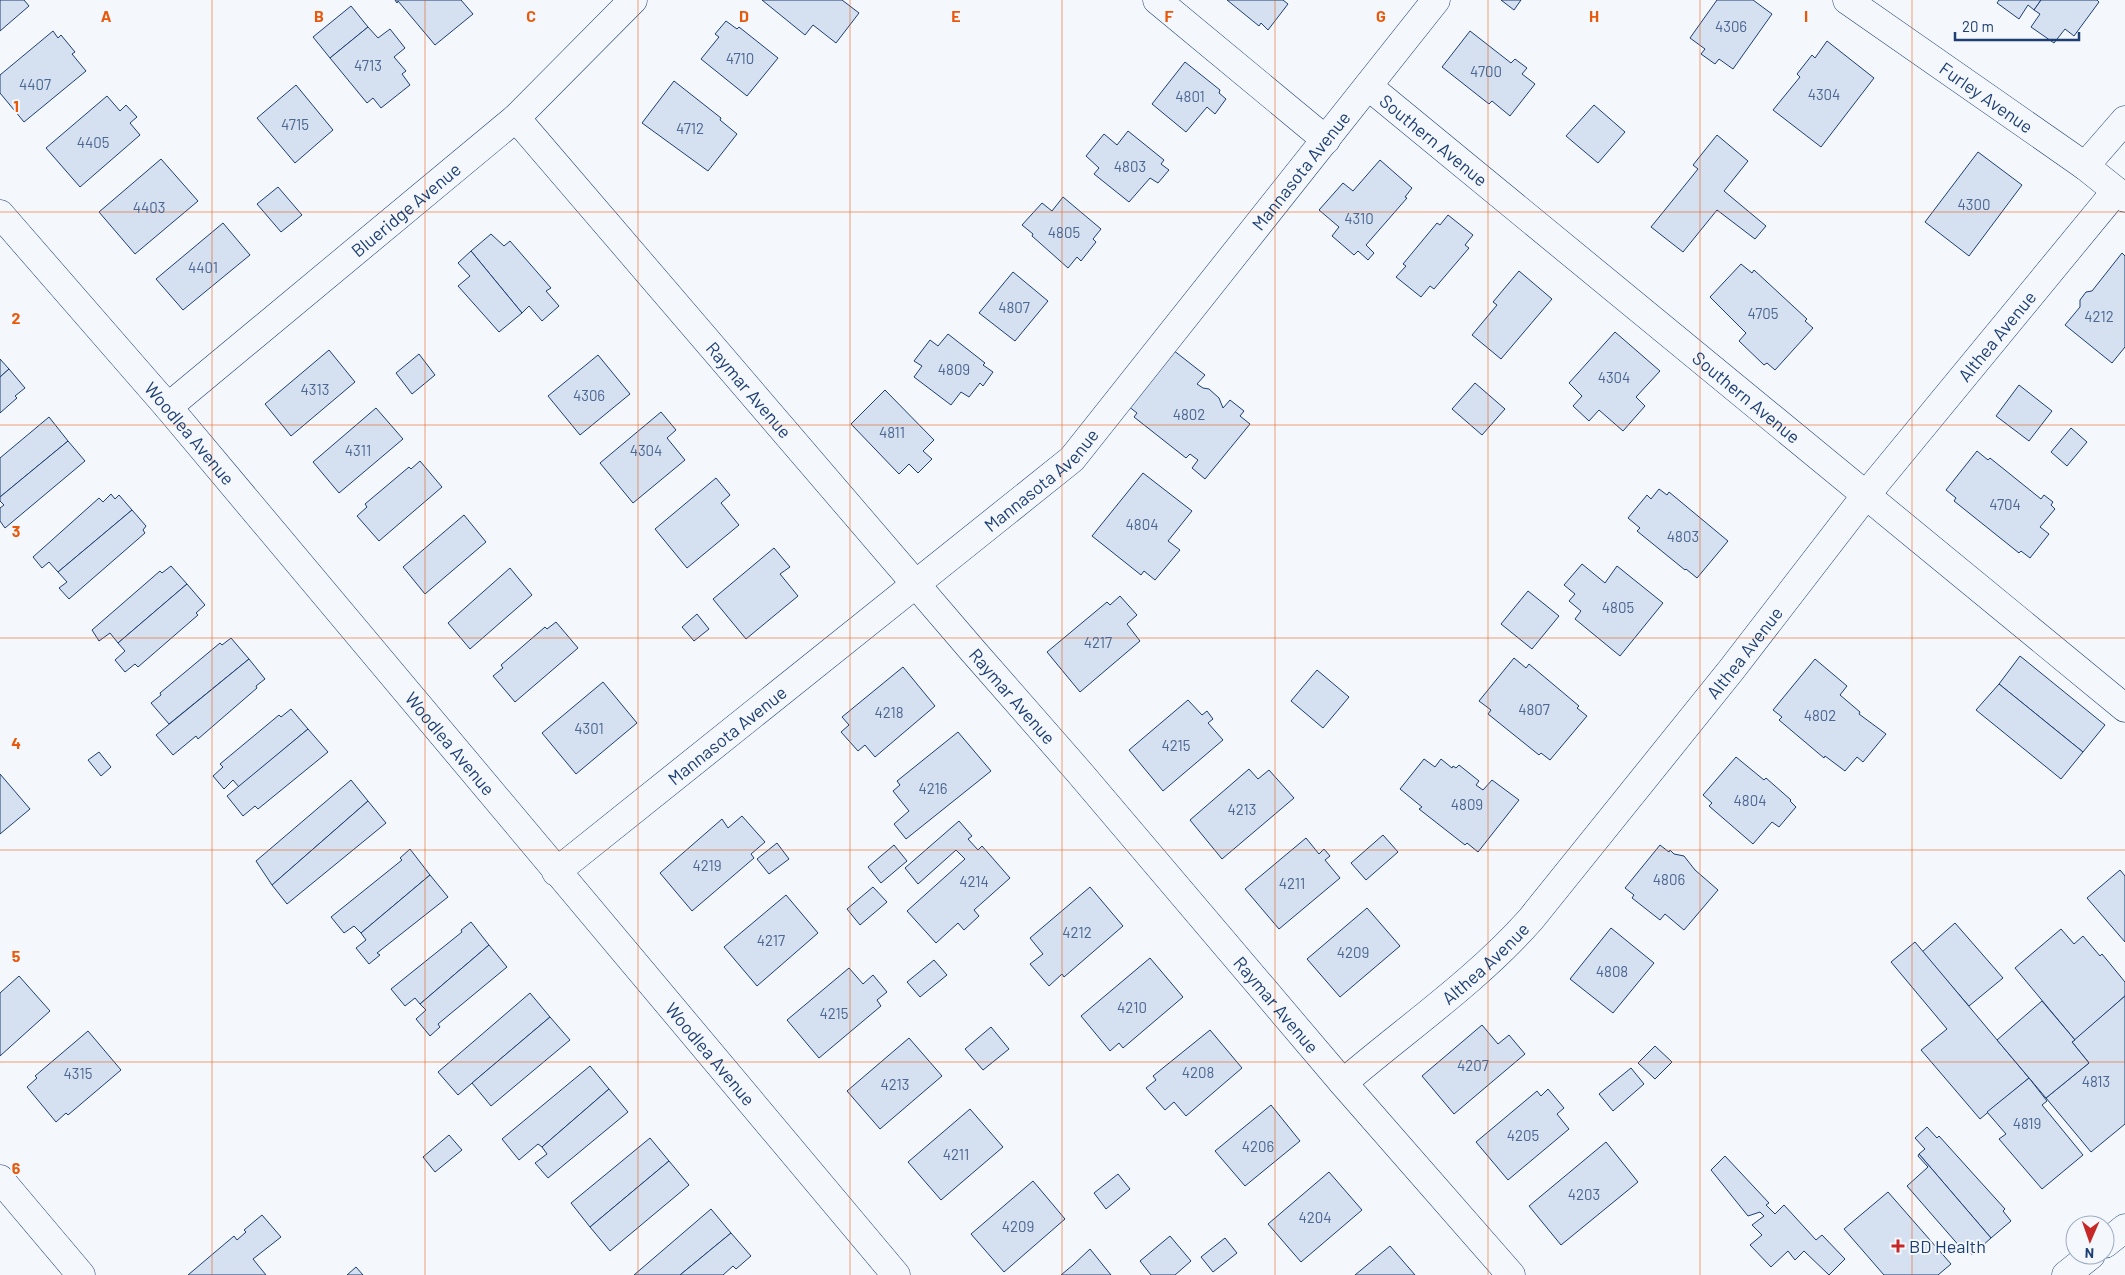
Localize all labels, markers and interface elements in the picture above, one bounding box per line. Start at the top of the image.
text: A [101,6,112,25]
text: B [314,6,324,25]
text: C [526,6,536,25]
text: D [739,6,749,25]
text: E [951,6,961,25]
text: F [1165,6,1174,25]
text: G [1376,6,1386,25]
text: H [1589,6,1599,25]
text: I [1804,6,1808,25]
scale bar [1955,10,2079,42]
house number: 4306 [1715,17,1747,35]
text: 20 m [1962,17,1994,35]
house number: 4710 [726,49,754,67]
house number: 4713 [354,56,382,74]
street label: Furley Avenue [1935,57,2037,137]
house number: 4700 [1470,62,1502,80]
house number: 4407 [19,75,51,93]
house number: 4304 [1808,85,1840,103]
house number: 4801 [1175,87,1205,105]
street label: Southern Avenue [1375,89,1492,191]
text: 1 [13,96,19,115]
street label: Mannasota Avenue [1247,107,1355,235]
house number: 4715 [281,115,309,133]
house number: 4712 [676,119,704,137]
house number: 4405 [77,133,109,151]
house number: 4803 [1114,157,1146,175]
street label: Blueridge Avenue [346,158,465,261]
house number: 4300 [1958,195,1990,213]
house number: 4403 [133,198,165,216]
house number: 4310 [1344,209,1374,227]
house number: 4805 [1048,223,1080,241]
house number: 4401 [188,258,218,276]
street label: Althea Avenue [1953,286,2040,386]
house number: 4807 [998,298,1030,316]
house number: 4705 [1747,304,1779,322]
house number: 4212 [2084,307,2114,325]
text: 2 [12,308,21,327]
street label: Raymar Avenue [702,337,796,442]
street label: Southern Avenue [1688,346,1805,448]
house number: 4809 [938,360,970,378]
house number: 4304 [1598,368,1630,386]
street label: Woodlea Avenue [140,377,240,489]
house number: 4313 [301,380,329,398]
house number: 4306 [573,386,605,404]
house number: 4802 [1173,405,1205,423]
house number: 4811 [879,423,905,441]
street label: Mannasota Avenue [979,424,1103,536]
house number: 4311 [345,441,371,459]
house number: 4304 [630,441,662,459]
house number: 4704 [1989,495,2021,513]
house number: 4804 [1126,515,1158,533]
text: 3 [12,521,20,540]
house number: 4803 [1667,527,1699,545]
house number: 4805 [1602,598,1634,616]
street label: Althea Avenue [1702,602,1787,703]
house number: 4217 [1084,633,1112,651]
street label: Raymar Avenue [965,644,1060,748]
street label: Mannasota Avenue [663,681,791,789]
street label: Woodlea Avenue [401,687,500,800]
house number: 4807 [1518,700,1550,718]
house number: 4218 [874,703,904,721]
house number: 4802 [1804,706,1836,724]
house number: 4301 [574,719,604,737]
text: 4 [11,733,21,752]
house number: 4215 [1161,736,1191,754]
house number: 4216 [918,779,948,797]
house number: 4804 [1734,791,1766,809]
house number: 4809 [1451,795,1483,813]
house number: 4213 [1227,800,1257,818]
house number: 4219 [692,856,722,874]
house number: 4806 [1653,870,1685,888]
house number: 4214 [959,872,989,890]
house number: 4211 [1279,874,1305,892]
street label: Althea Avenue [1437,918,1533,1009]
house number: 4212 [1062,923,1092,941]
house number: 4217 [757,931,785,949]
house number: 4209 [1337,943,1369,961]
text: 5 [12,946,21,965]
street label: Raymar Avenue [1229,952,1324,1057]
house number: 4808 [1596,962,1628,980]
street label: Woodlea Avenue [661,998,760,1110]
house number: 4210 [1117,998,1147,1016]
house number: 4215 [819,1004,849,1022]
house number: 4207 [1457,1056,1489,1074]
house number: 4208 [1182,1063,1214,1081]
house number: 4315 [64,1064,92,1082]
house number: 4813 [2082,1072,2110,1090]
house number: 4213 [880,1075,910,1093]
house number: 4819 [2013,1114,2041,1132]
house number: 4205 [1507,1126,1539,1144]
house number: 4206 [1242,1137,1274,1155]
house number: 4211 [943,1145,969,1163]
text: 6 [12,1158,21,1177]
house number: 4203 [1568,1185,1600,1203]
house number: 4204 [1298,1208,1332,1226]
north arrow [2065,1215,2115,1265]
house number: 4209 [1002,1217,1034,1235]
place label: BD Health [1909,1235,1986,1257]
marker: BD Health [1891,1239,1905,1253]
text: N [2085,1245,2094,1262]

